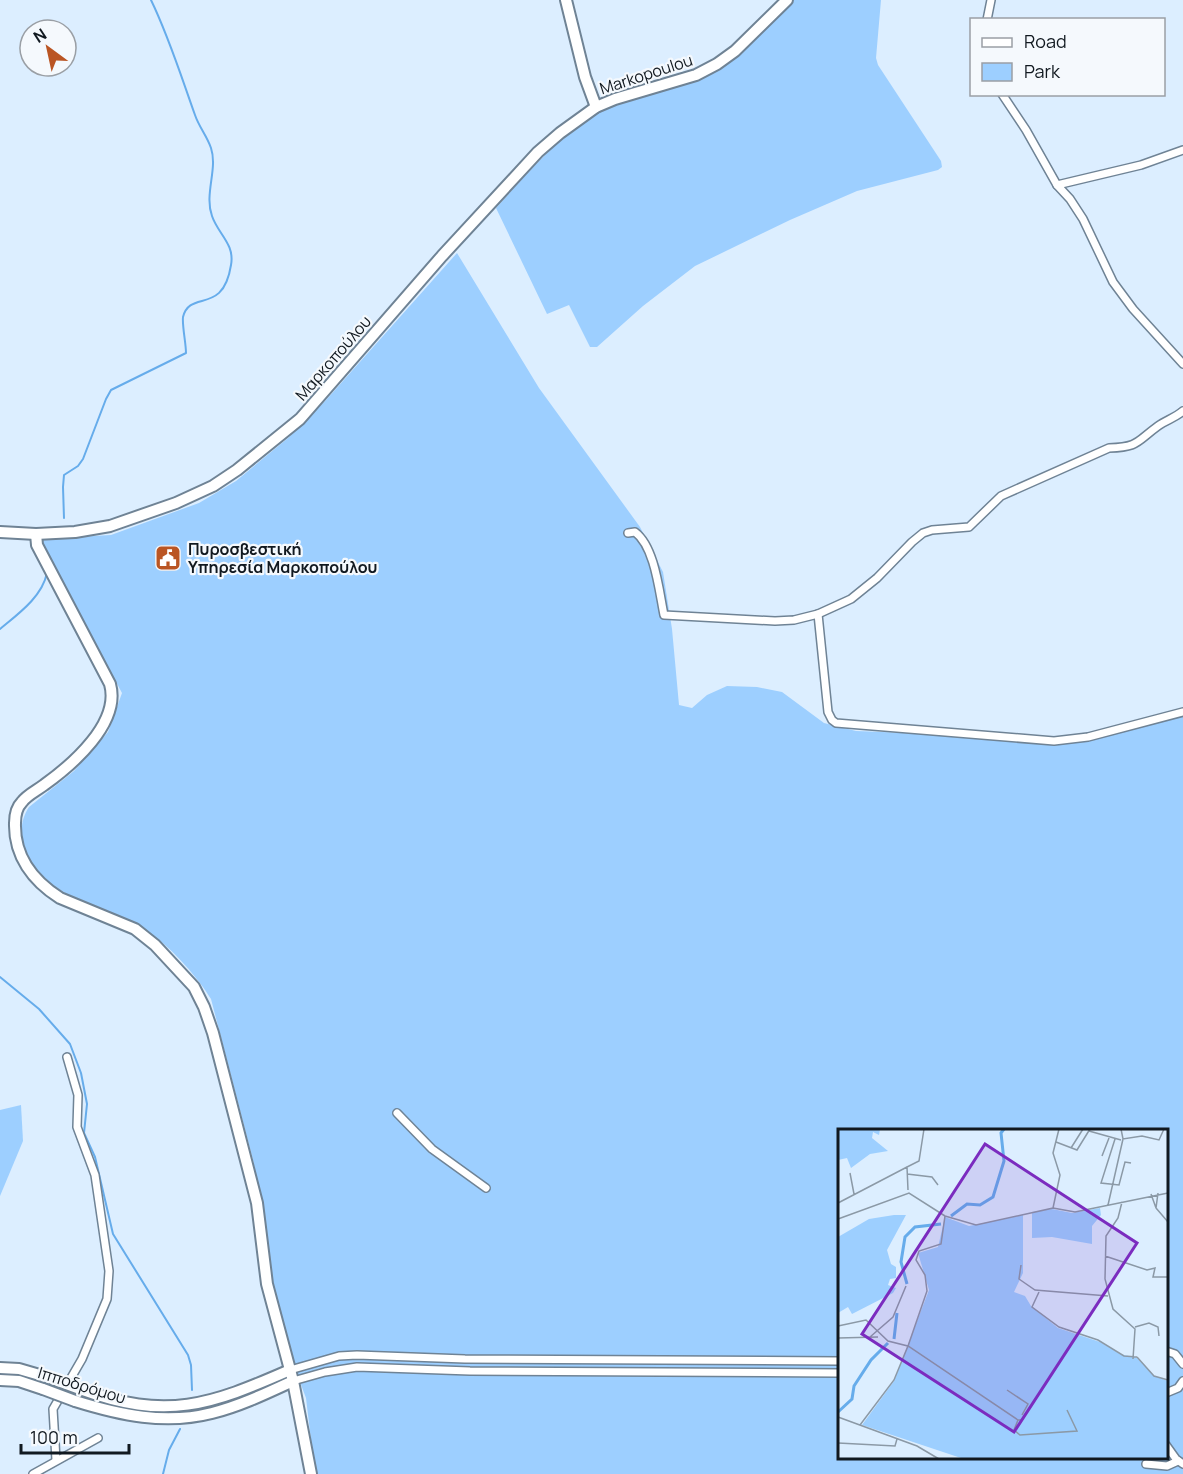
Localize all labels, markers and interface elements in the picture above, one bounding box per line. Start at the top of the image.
north arrow [18,18,78,78]
legend [970,18,1165,96]
text: N [29,23,51,48]
text: Road [1024,29,1067,53]
street label: Markopoulou [597,49,695,99]
text: Park [1024,59,1061,83]
street label: Μαρκοπούλου [290,311,376,405]
place label: Πυροσβεστική Υπηρεσία Μαρκοπούλου [188,538,377,578]
public building icon: Πυροσβεστική Υπηρεσία Μαρκοπούλου [153,543,183,573]
inset map [838,1129,1168,1459]
street label: Ιπποδρόμου [35,1361,129,1409]
scale bar [21,1417,129,1455]
text: 100 m [30,1425,78,1449]

